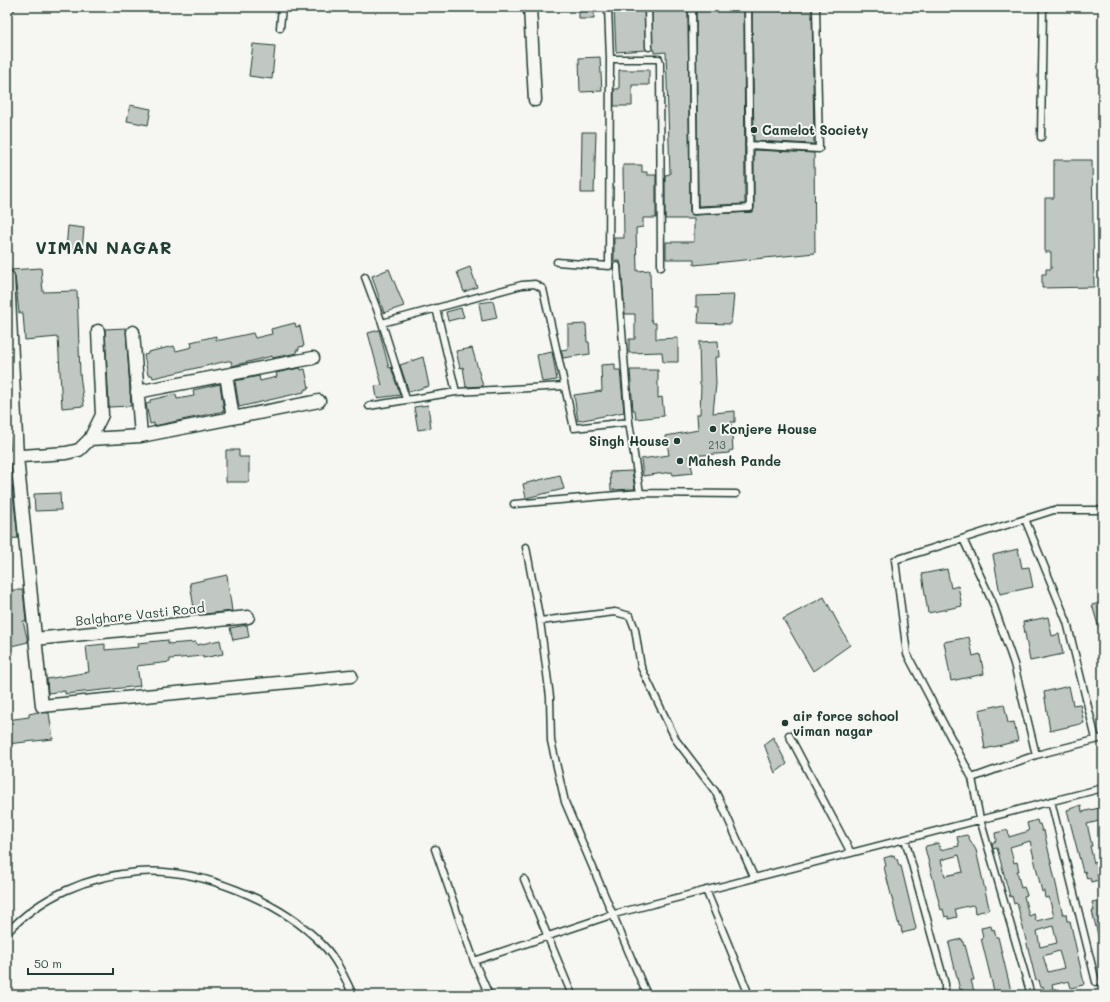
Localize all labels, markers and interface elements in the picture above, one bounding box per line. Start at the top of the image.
place label: Camelot Society [762,121,868,139]
marker: Camelot Society [749,125,759,135]
district label: VIMAN NAGAR [35,236,173,258]
place label: Konjere House [721,420,817,437]
marker: Konjere House [708,424,718,434]
place label: Singh House [589,432,669,449]
marker: Singh House [672,436,682,446]
house number: 213 [708,437,726,452]
place label: Mahesh Pande [688,452,781,469]
marker: Mahesh Pande [675,456,685,466]
street label: Balghare Vasti Road [74,598,206,629]
place label: air force school viman nagar [793,707,898,739]
marker: air force school viman nagar [780,718,790,728]
scale bar [28,950,113,976]
text: 50 m [34,955,62,971]

